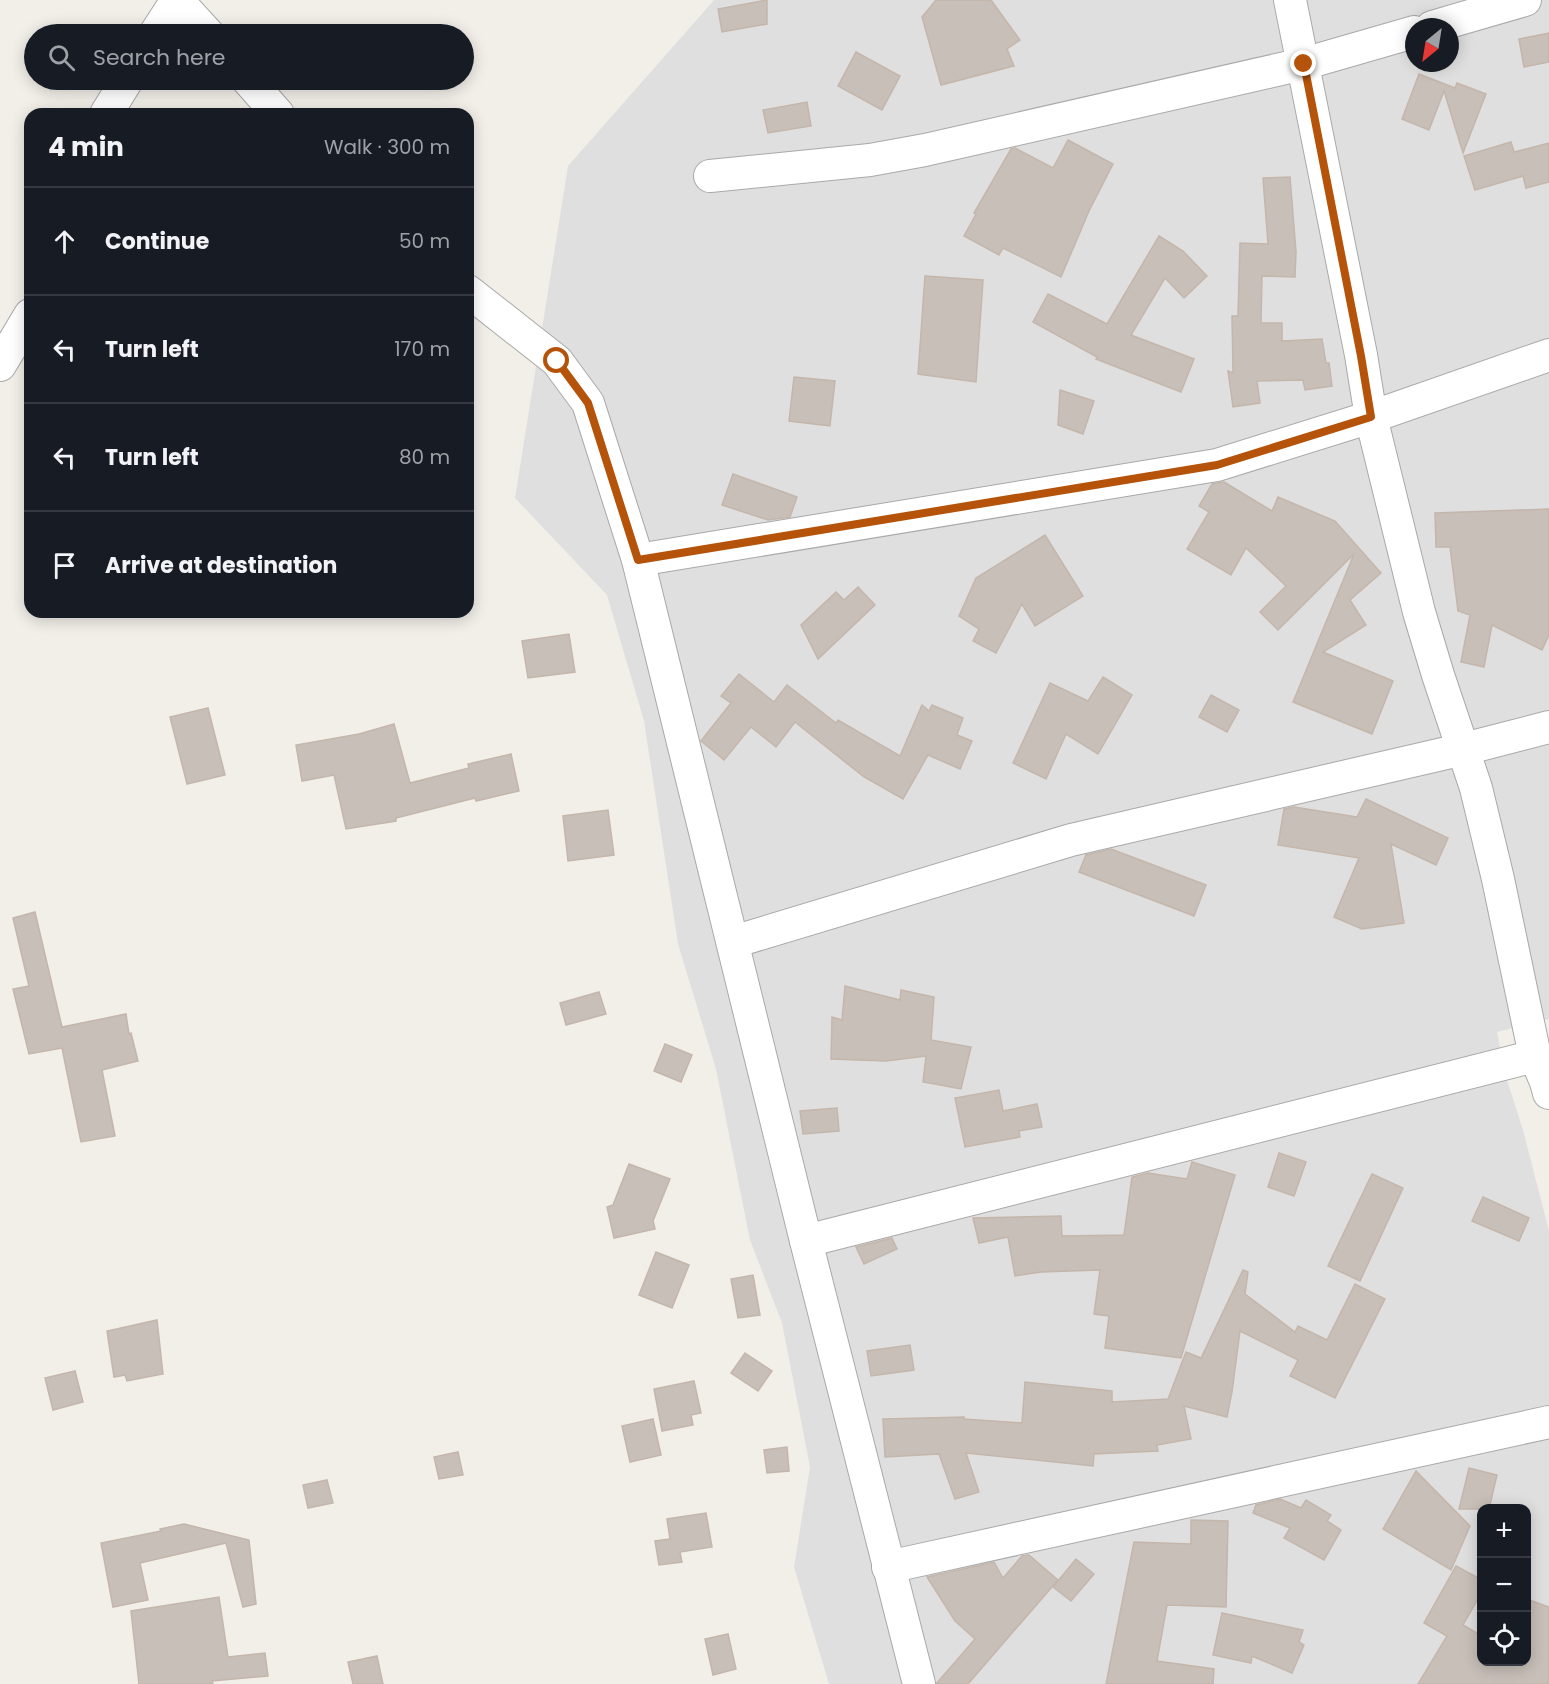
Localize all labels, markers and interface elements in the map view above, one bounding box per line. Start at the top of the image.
north arrow [1405,18,1459,72]
search box [24,24,474,90]
icon: search [45,41,78,74]
text: Search here [93,42,226,73]
route end [1290,50,1316,76]
text: 4 min [48,129,124,165]
text: Walk · 300 m [324,133,450,161]
icon: ahead [48,225,81,258]
text: Continue [105,226,209,257]
text: 50 m [399,227,450,255]
icon: left [48,333,81,366]
text: Turn left [105,334,199,365]
text: 170 m [394,335,450,363]
route start [543,347,569,373]
icon: left [48,441,81,474]
text: Turn left [105,442,199,473]
text: 80 m [399,443,450,471]
icon: arrive [48,549,81,582]
text: Arrive at destination [105,550,337,581]
map controls [1477,1504,1531,1666]
button: + [1477,1504,1531,1558]
button: − [1477,1558,1531,1612]
button: locate [1477,1612,1531,1666]

